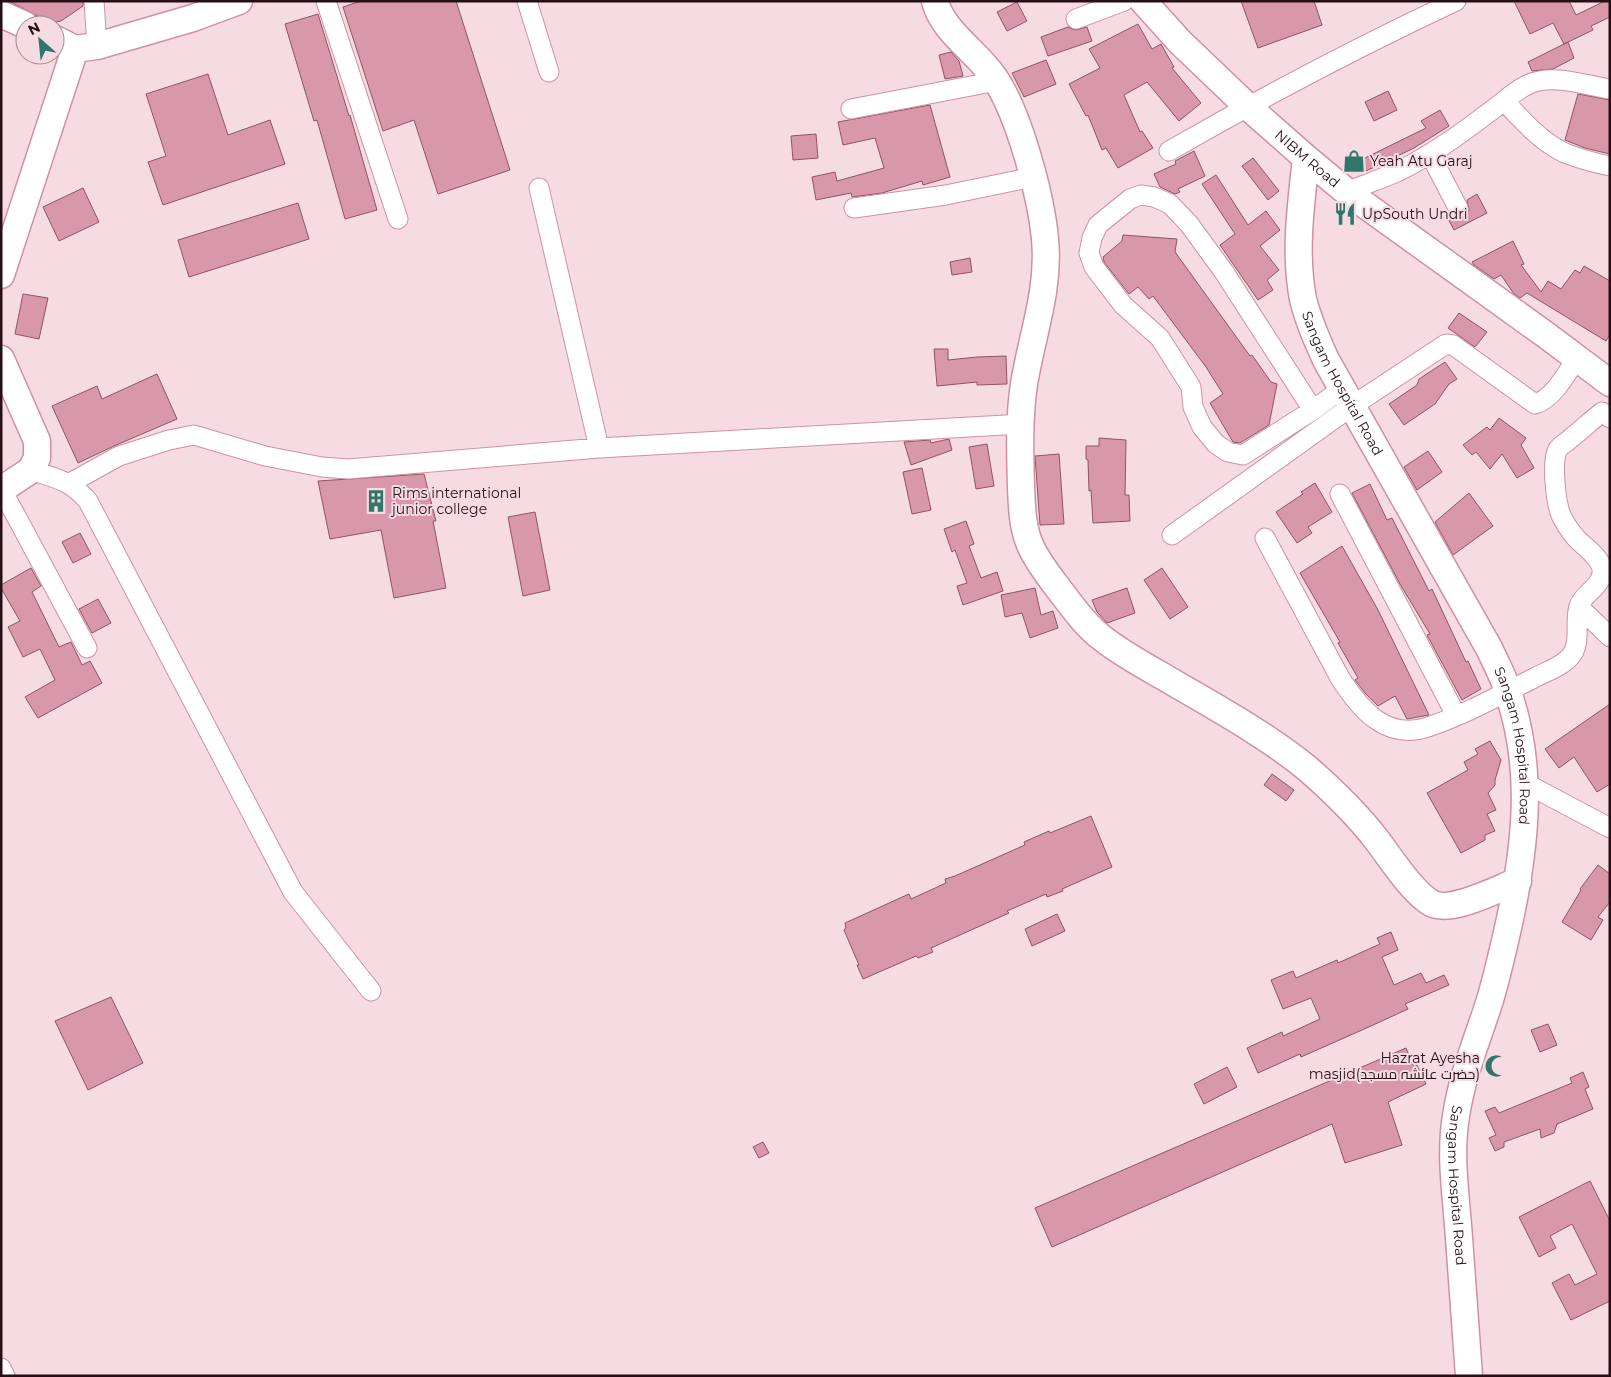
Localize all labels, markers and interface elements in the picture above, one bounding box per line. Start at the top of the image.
north arrow [15,15,65,65]
text: N [25,18,43,39]
street label: NIBM Road [1271,126,1344,191]
shop icon: Yeah Atu Garaj [1341,148,1367,174]
place label: Yeah Atu Garaj [1370,152,1473,170]
restaurant icon: UpSouth Undri [1332,201,1358,227]
place label: UpSouth Undri [1362,205,1468,223]
street label: Sangam Hospital Road [1298,309,1387,459]
place label: Rims international junior college [390,484,521,518]
building icon: Rims international junior college [363,488,389,514]
street label: Sangam Hospital Road [1490,664,1534,825]
place label: Hazrat Ayesha masjid(حضرت عائشہ مسجد) [1309,1049,1480,1083]
mosque icon: Hazrat Ayesha masjid(حضرت عائشہ مسجد) [1483,1053,1509,1079]
street label: Sangam Hospital Road [1444,1104,1470,1266]

